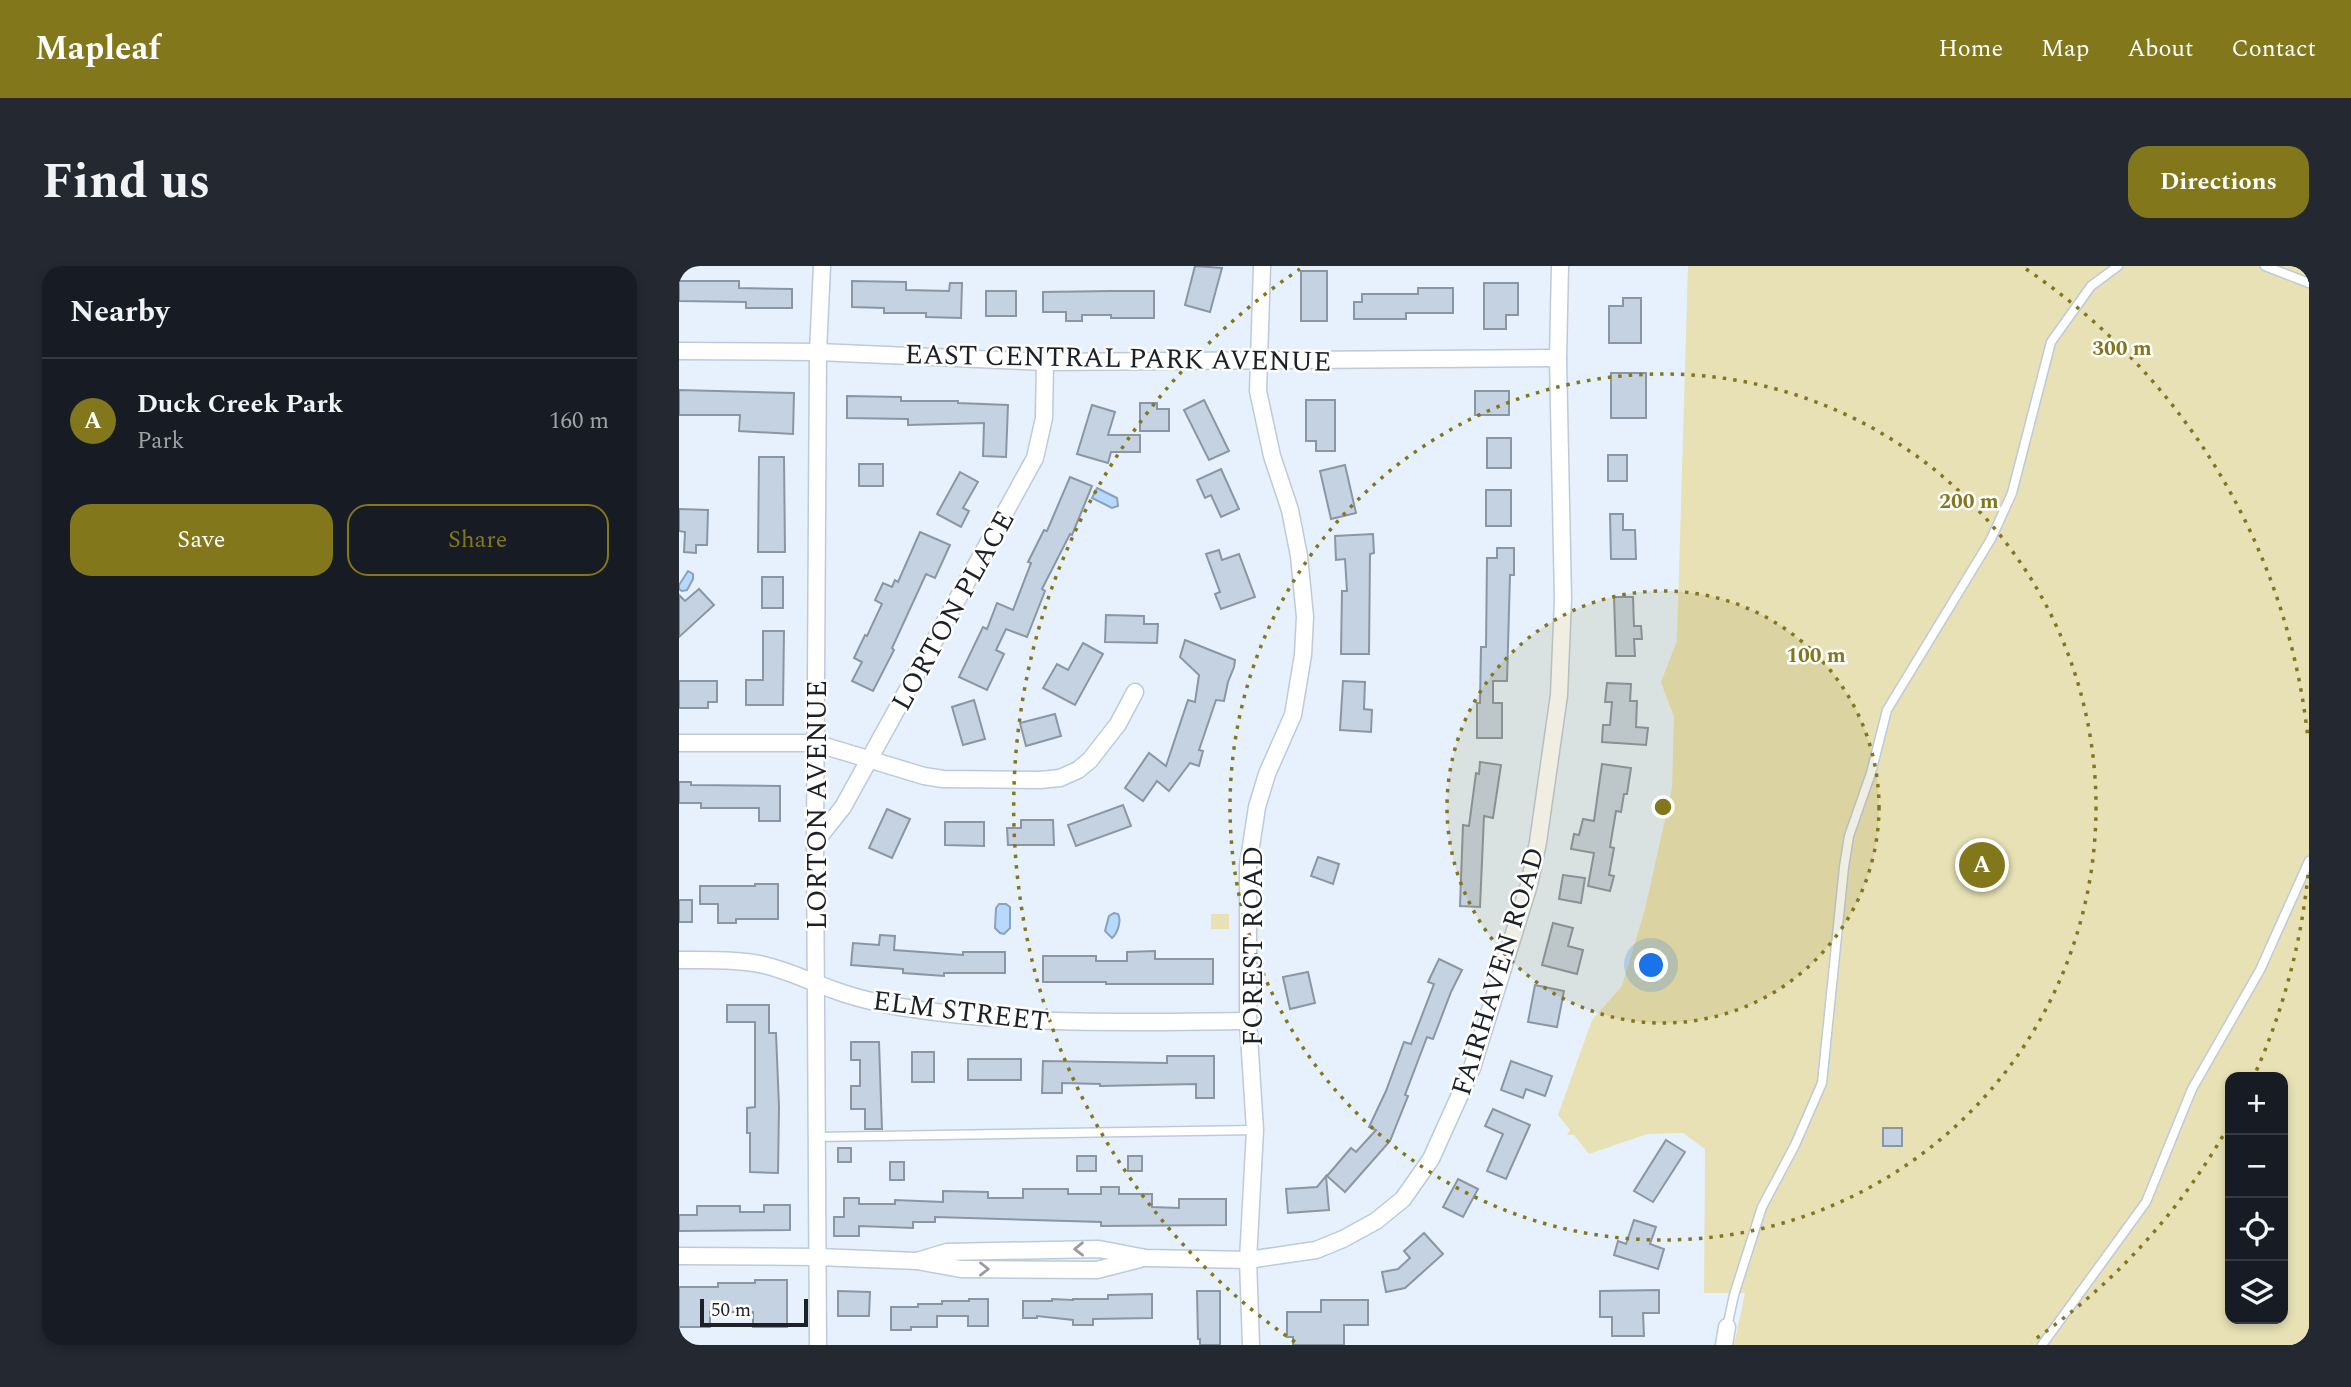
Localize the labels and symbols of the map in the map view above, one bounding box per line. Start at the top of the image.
street label: EAST CENTRAL PARK AVENUE [904,333,1332,384]
text: 300 m [2092,333,2152,365]
text: 200 m [1939,486,1999,518]
street label: LORTON PLACE [880,503,1026,719]
text: 100 m [1786,640,1846,672]
street label: LORTON AVENUE [796,680,839,930]
centre of rings [1651,795,1675,819]
pin: A [1959,839,2005,891]
street label: FAIRHAVEN ROAD [1440,842,1557,1101]
street label: FOREST ROAD [1232,846,1275,1046]
your location [1634,948,1668,982]
street label: ELM STREET [870,979,1051,1044]
one-way arrow [1073,1242,1084,1257]
one-way arrow [979,1261,990,1277]
scale bar [700,1296,809,1328]

